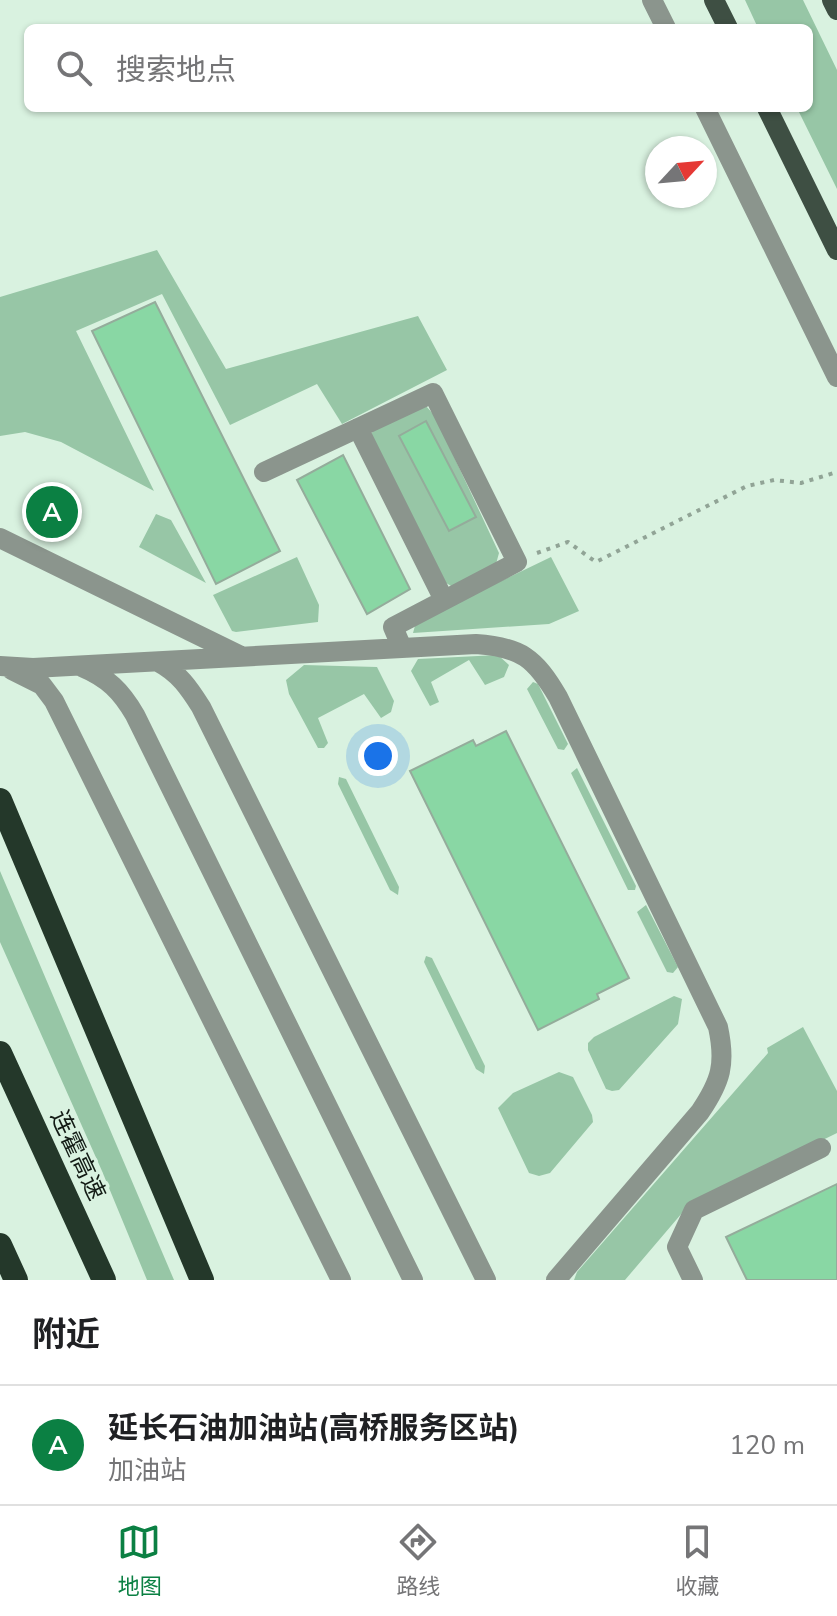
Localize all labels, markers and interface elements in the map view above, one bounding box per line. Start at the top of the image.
search box [24,24,813,112]
icon: search [52,46,96,90]
text: 搜索地点 [116,50,236,91]
north arrow [645,136,717,208]
pin: A [26,482,78,542]
your location [358,736,398,776]
street label: 连霍高速 [43,1105,113,1205]
text: 附近 [32,1312,100,1358]
text: 延长石油加油站(高桥服务区站) [108,1408,519,1449]
text: A [48,1428,68,1463]
text: 120 m [729,1428,805,1463]
text: 加油站 [108,1453,186,1488]
tab: 地图 [117,1520,162,1602]
tab: 路线 [396,1520,441,1602]
tab: 收藏 [675,1520,720,1602]

